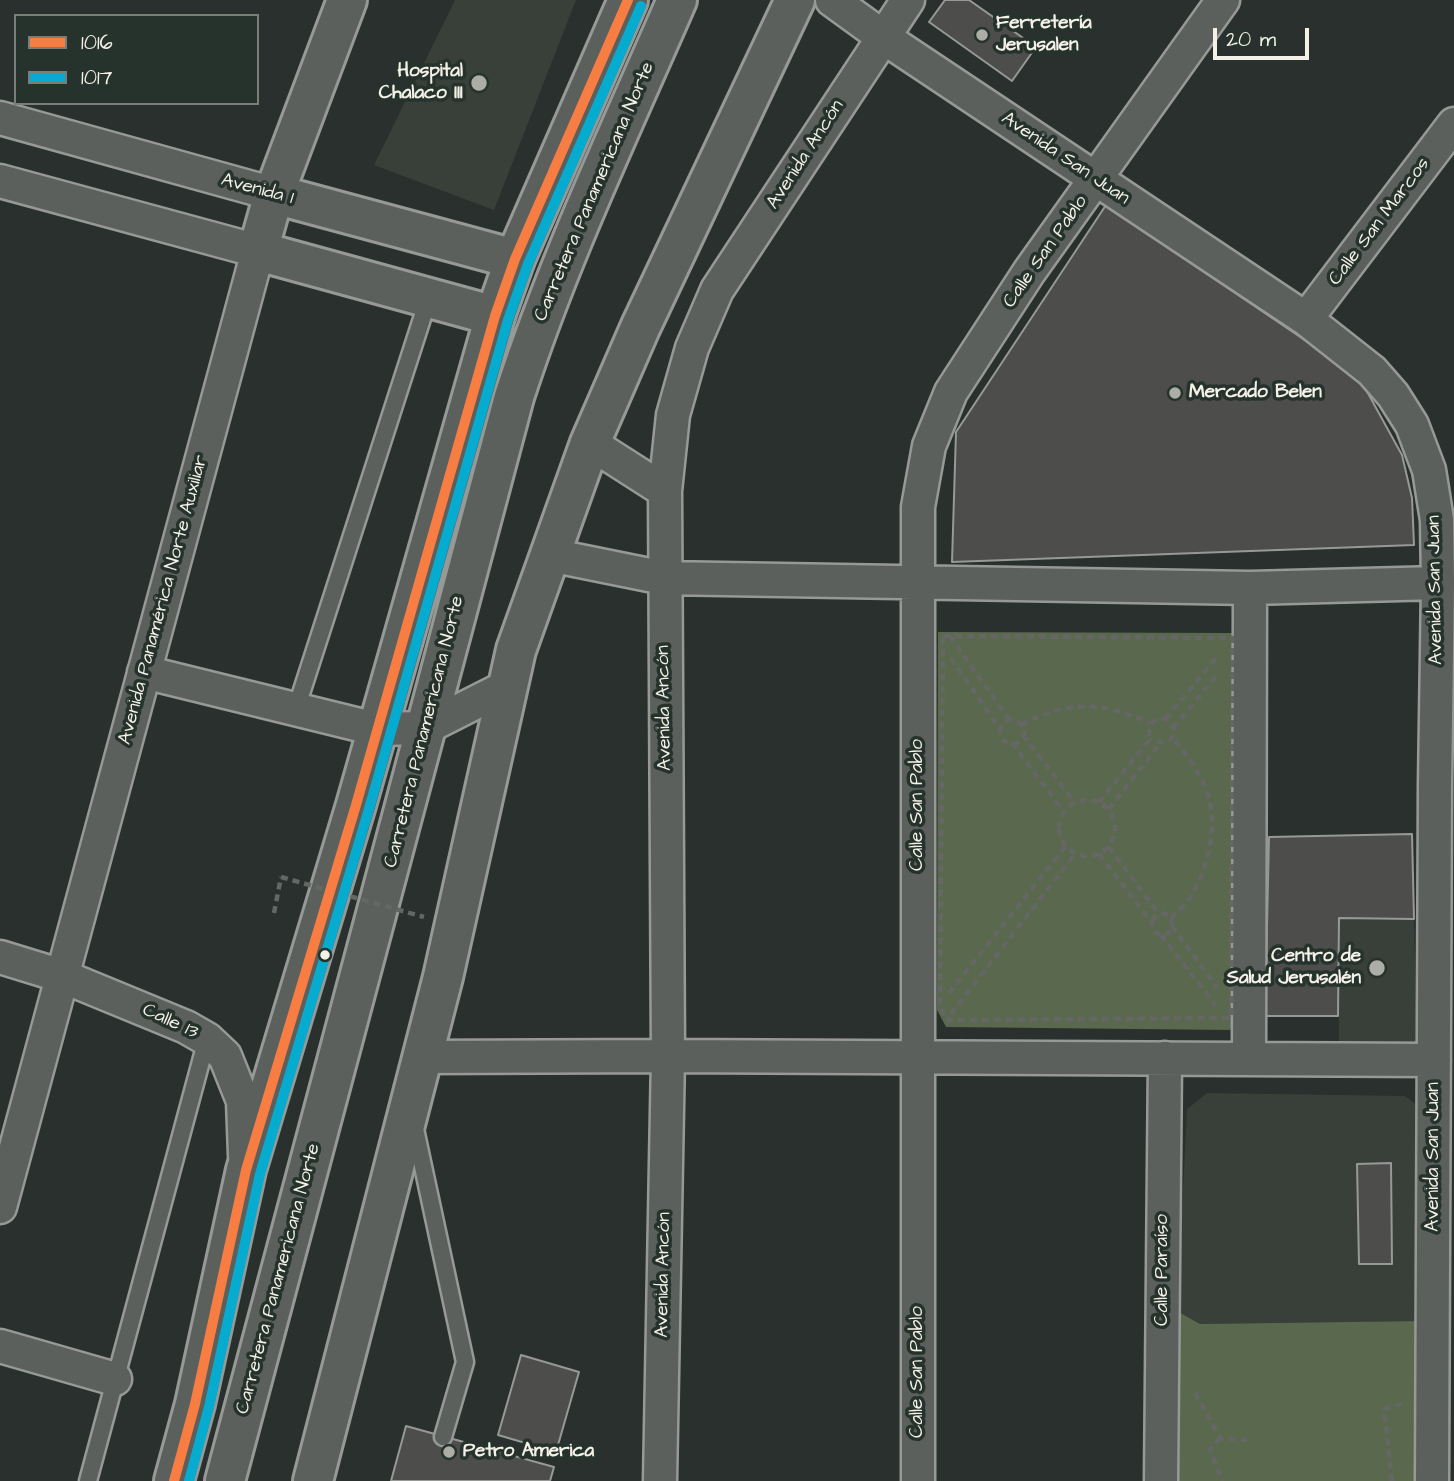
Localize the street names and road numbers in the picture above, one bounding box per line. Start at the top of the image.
street label: Carretera Panamericana Norte [530,59,660,325]
street label: Avenida Ancón [762,96,850,214]
street label: Avenida San Juan [997,108,1133,210]
street label: Calle San Marcos [1325,154,1435,290]
street label: Avenida 1 [218,169,296,211]
street label: Calle San Pablo [999,191,1093,313]
street label: Avenida Panamérica Norte Auxiliar [114,453,214,747]
street label: Avenida San Juan [1423,515,1449,665]
street label: Carretera Panamericana Norte [380,594,470,870]
street label: Avenida Ancón [653,645,677,771]
street label: Calle San Pablo [907,739,929,871]
street label: Calle 13 [138,999,202,1045]
street label: Avenida San Juan [1423,1082,1445,1232]
street label: Carretera Panamericana Norte [232,1141,326,1417]
street label: Avenida Ancón [652,1212,676,1338]
street label: Calle Paraíso [1152,1214,1174,1326]
street label: Calle San Pablo [907,1306,929,1438]

